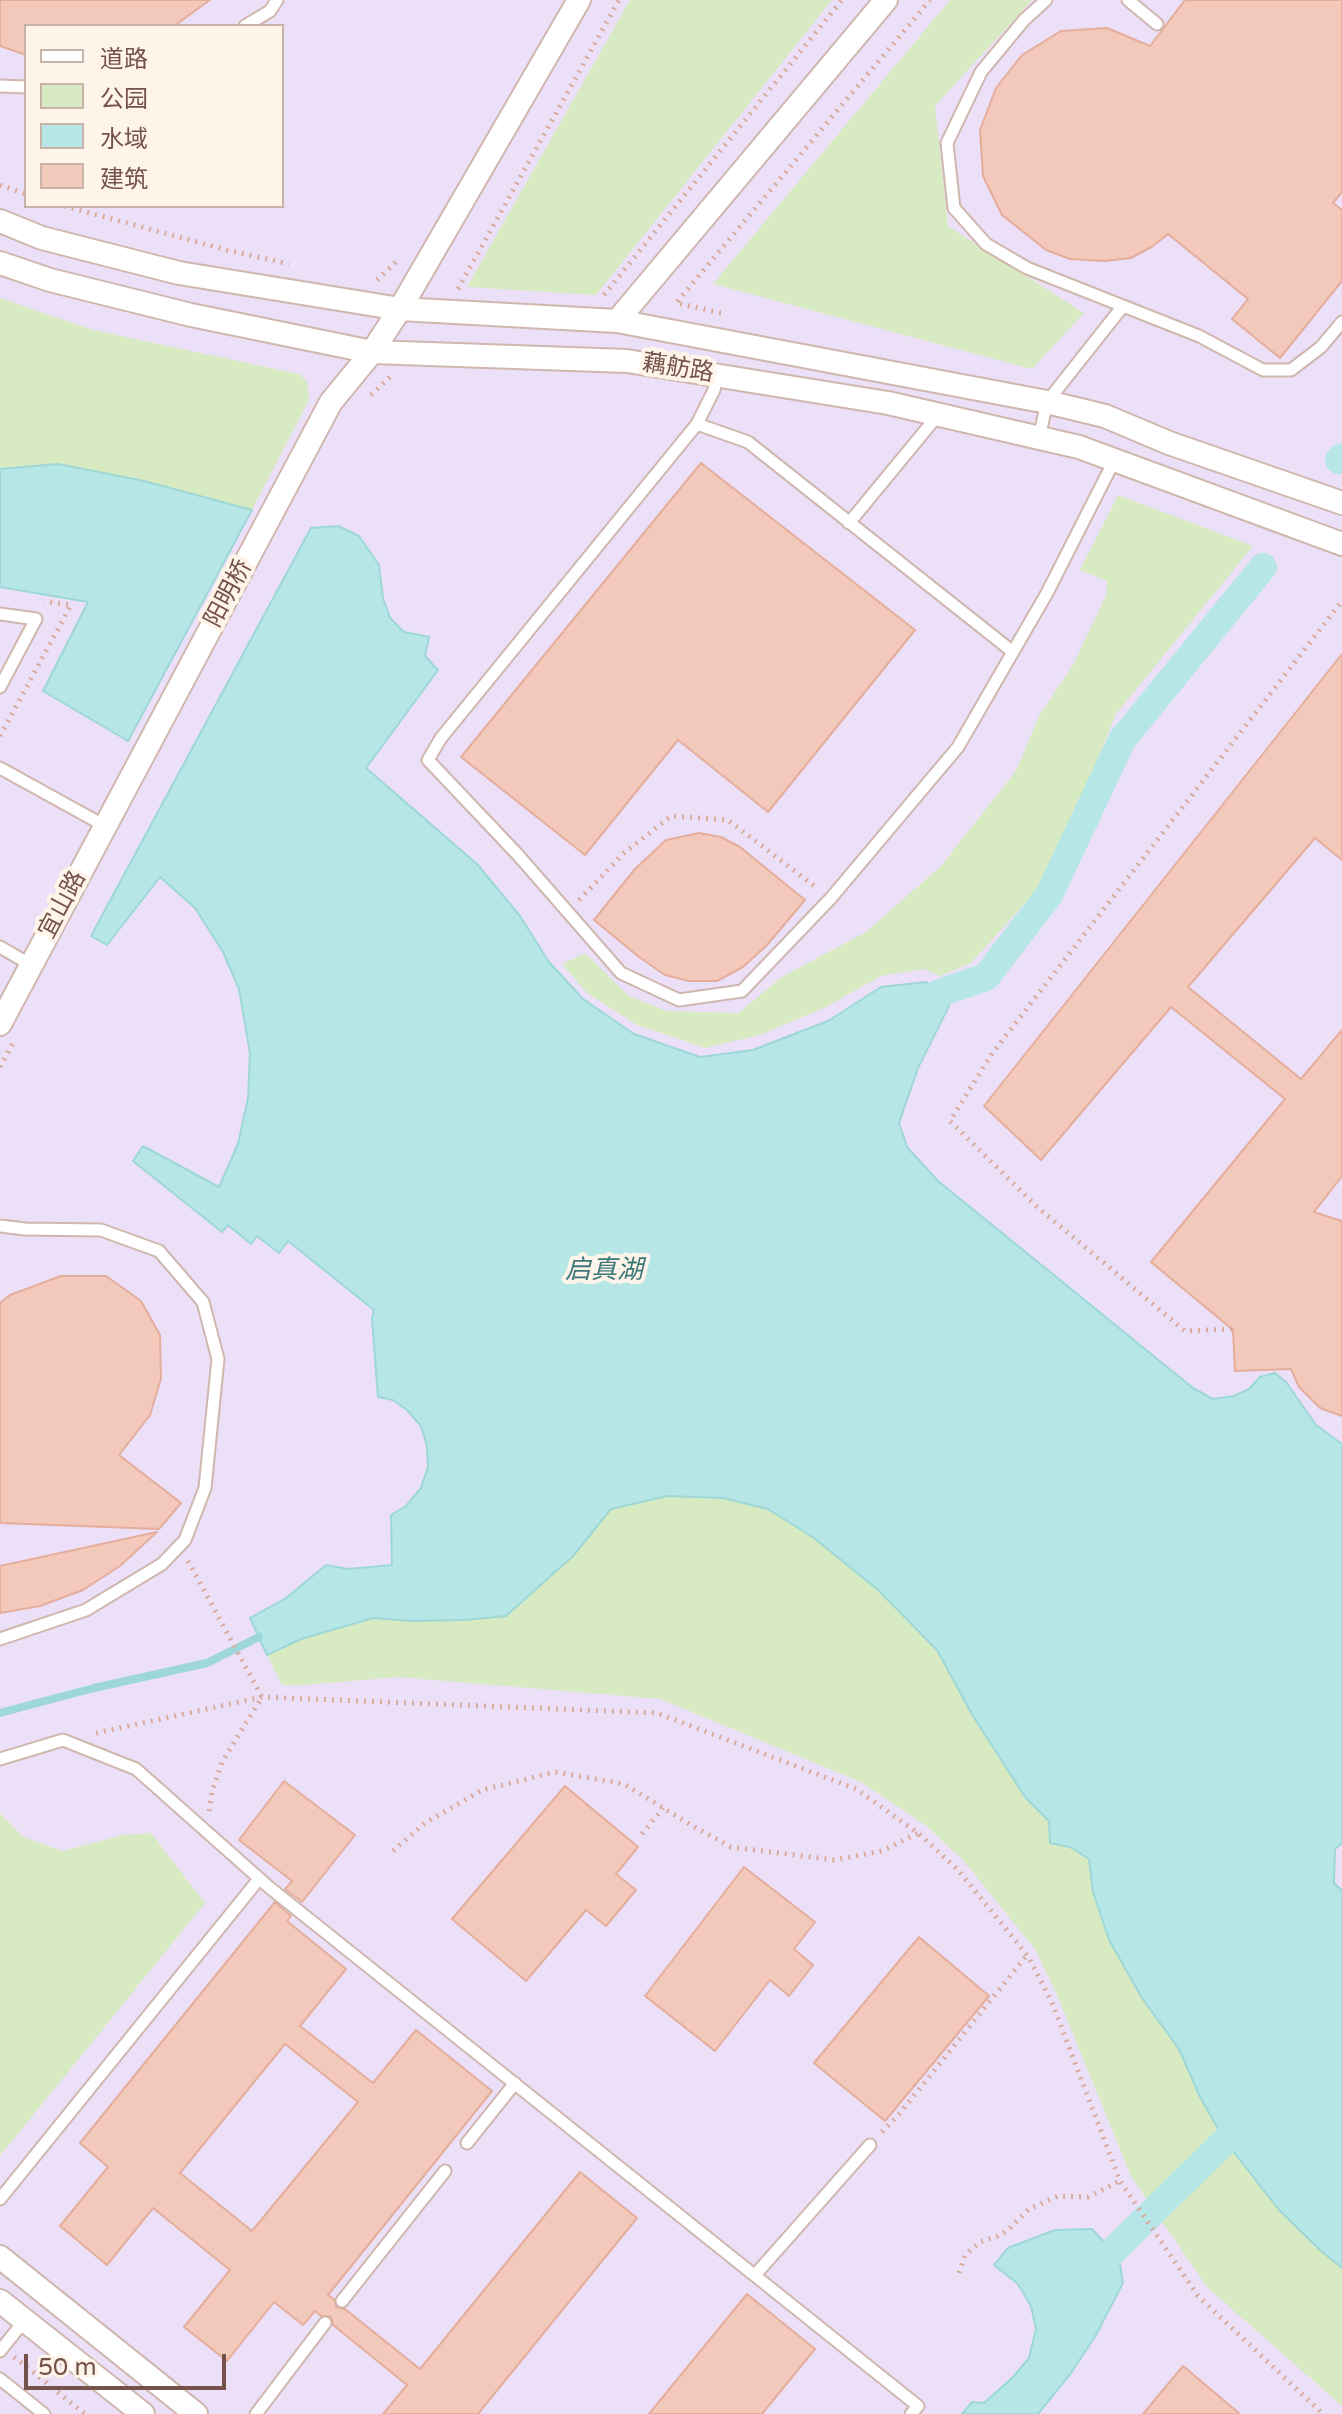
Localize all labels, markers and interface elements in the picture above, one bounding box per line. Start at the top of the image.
legend [24,24,284,208]
text: 道路 [100,45,148,74]
text: 公园 [100,85,148,114]
text: 水域 [100,125,148,154]
text: 建筑 [100,165,148,194]
street label: 藕舫路 [640,349,716,389]
street label: 阳明桥 [199,555,259,633]
street label: 宜山路 [33,866,93,944]
water label: 启真湖 [565,1255,643,1287]
scale bar [28,2338,230,2388]
text: 50 m [38,2353,96,2382]

